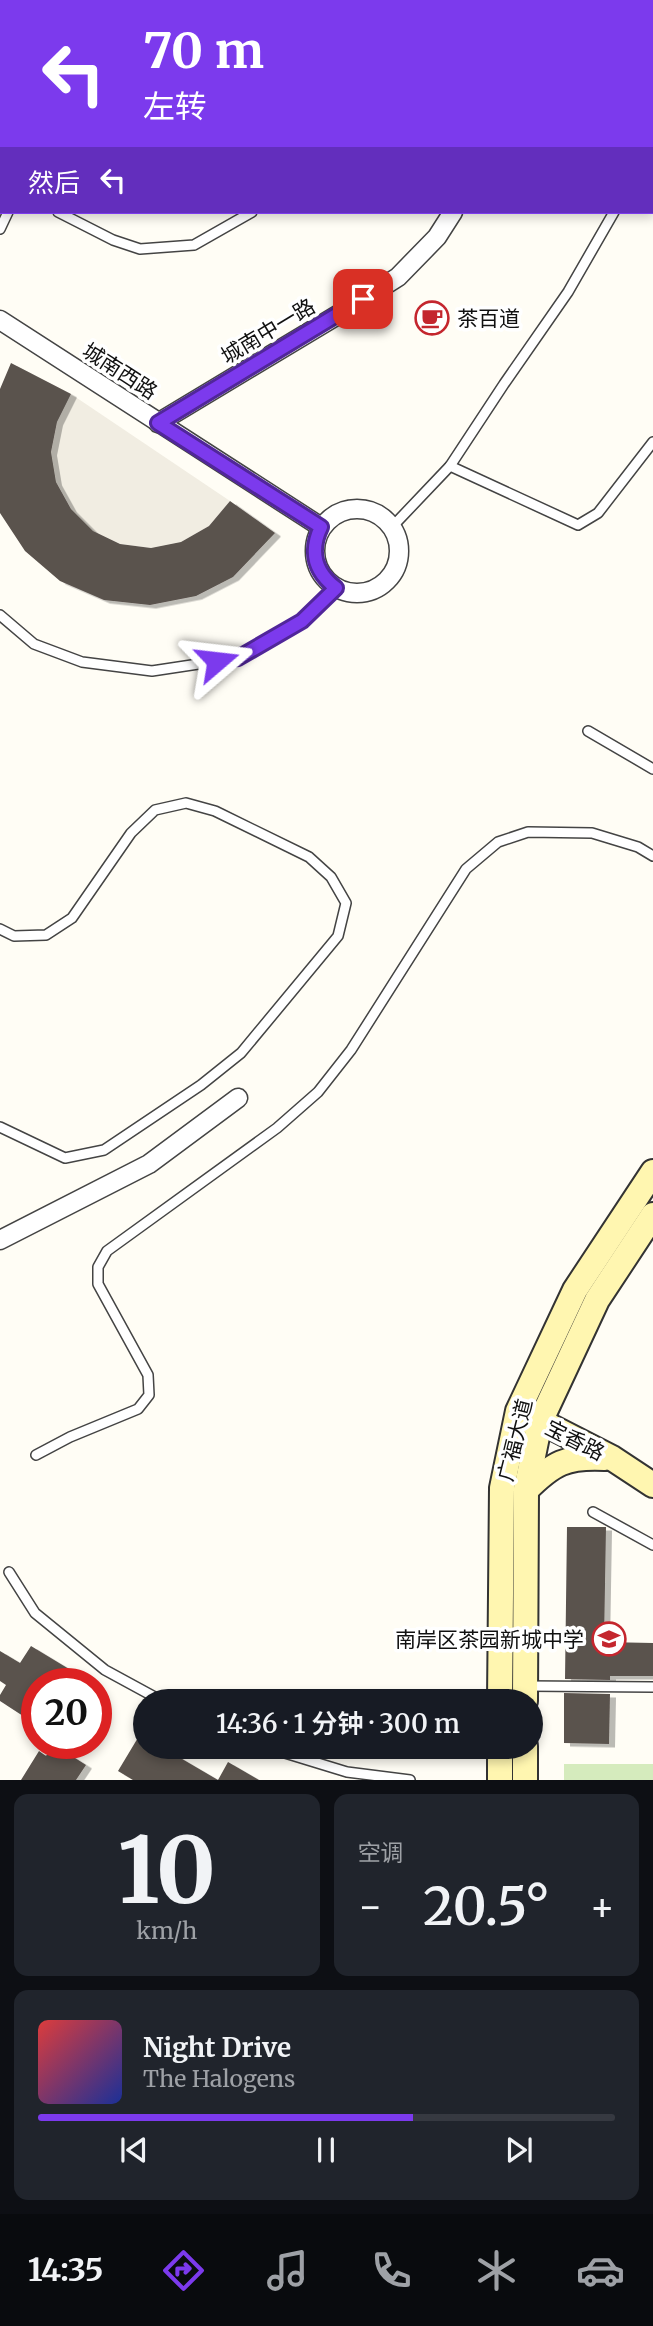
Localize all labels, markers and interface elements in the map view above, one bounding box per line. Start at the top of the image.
text: 70 m [143,20,264,81]
icon: left [28,28,119,119]
text: 左转 [143,87,207,127]
icon: left [94,161,132,199]
text: 然后 [28,166,80,199]
pin [333,269,393,329]
icon: arrive [344,280,382,318]
street label: 城南中一路 [216,292,320,370]
cafe icon: 茶百道 [413,299,451,337]
place label: 茶百道 [457,305,520,332]
street label: 城南西路 [77,337,163,405]
position arrow [180,624,254,698]
street label: 广福大道 [492,1396,538,1484]
street label: 宝香路 [541,1414,609,1466]
school or university icon: 南岸区茶园新城中学 [590,1620,628,1658]
place label: 南岸区茶园新城中学 [395,1626,584,1653]
speed limit sign: 20 [21,1668,112,1759]
text: 14:36 · 1 分钟 · 300 m [216,1707,460,1740]
text: 10 [117,1813,216,1928]
text: 空调 [358,1838,404,1867]
text: 20.5° [423,1874,550,1939]
text: − [358,1883,383,1930]
text: + [590,1883,615,1930]
text: km/h [136,1916,197,1945]
text: Night Drive [143,2031,291,2064]
text: The Halogens [143,2064,295,2093]
icon: previous [115,2131,153,2169]
icon: pause [307,2131,345,2169]
icon: next [500,2131,538,2169]
icon: directions [159,2246,208,2295]
icon: music [263,2246,312,2295]
icon: phone [367,2246,416,2295]
icon: climate [472,2246,521,2295]
icon: car [576,2246,625,2295]
text: 14:35 [28,2250,103,2290]

